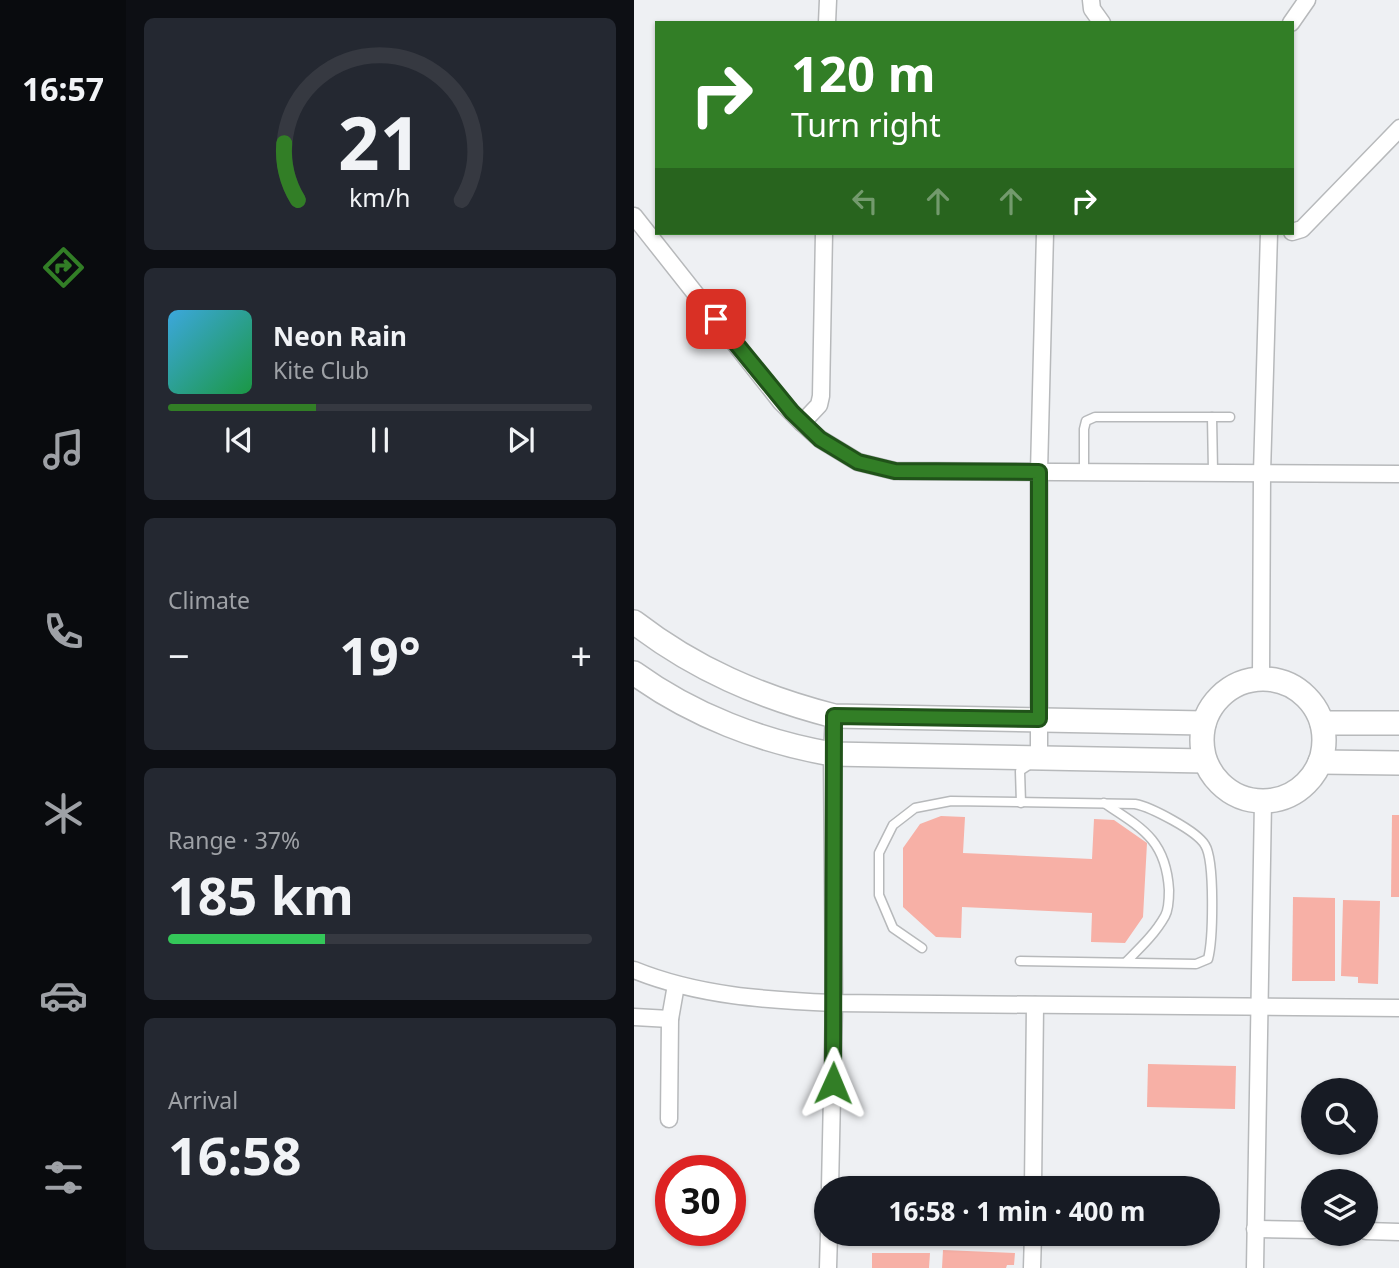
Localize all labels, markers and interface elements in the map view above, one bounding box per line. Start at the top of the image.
text: 120 m [791,40,936,106]
icon: right [676,49,767,140]
text: 16:57 [22,67,104,110]
text: 21 [338,92,422,191]
text: Turn right [791,103,941,146]
text: km/h [349,180,411,214]
icon: left [846,182,884,220]
icon: ahead [919,182,957,220]
icon: ahead [992,182,1030,220]
icon: right [1065,182,1103,220]
icon: directions [39,243,88,292]
pin [686,289,746,349]
icon: arrive [697,300,735,338]
text: Neon Rain [273,318,407,354]
text: Kite Club [273,354,369,386]
icon: previous [220,421,258,459]
icon: pause [361,421,399,459]
icon: next [502,421,540,459]
icon: music [39,425,88,474]
text: Climate [168,584,250,616]
icon: phone [39,607,88,656]
text: 19° [339,619,421,690]
text: − [168,629,190,681]
text: + [570,629,592,681]
icon: climate [39,789,88,838]
text: Range · 37% [168,824,300,856]
text: 185 km [168,859,354,930]
icon: car [39,971,88,1020]
position arrow [796,1046,870,1120]
map controls [1301,1078,1378,1246]
button: search [1301,1078,1378,1155]
text: Arrival [168,1084,238,1116]
text: 16:58 [168,1119,302,1190]
icon: filters [39,1153,88,1202]
speed limit sign: 30 [655,1155,746,1246]
button: layers [1301,1169,1378,1246]
text: 16:58 · 1 min · 400 m [889,1193,1145,1229]

